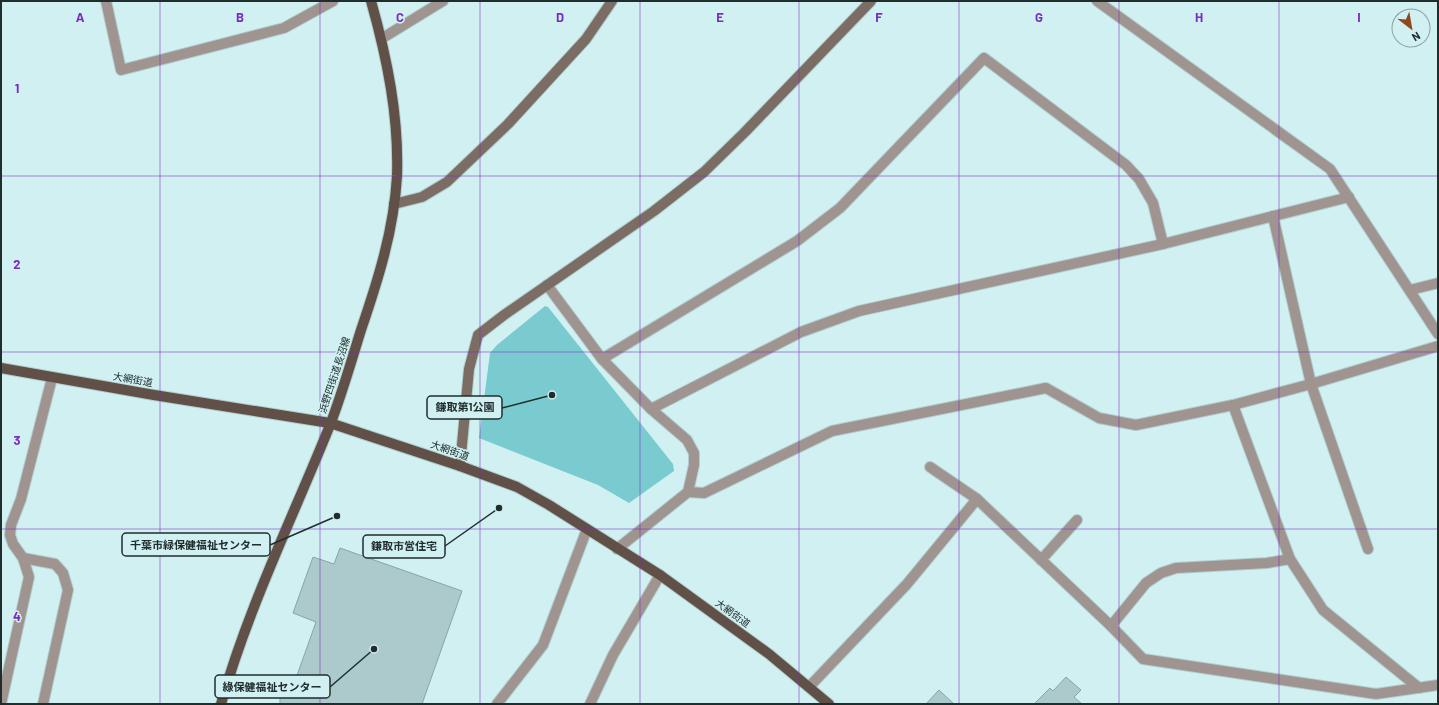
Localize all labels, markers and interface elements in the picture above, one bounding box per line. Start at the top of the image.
north arrow [1391,8,1431,48]
text: A [76,9,85,25]
text: B [236,9,244,25]
text: C [396,9,404,25]
text: D [556,9,564,25]
text: E [716,9,724,25]
text: F [875,9,883,25]
text: G [1035,9,1043,25]
text: H [1195,9,1203,25]
text: I [1357,9,1361,25]
text: N [1410,30,1423,44]
text: 1 [15,80,19,96]
text: 2 [13,256,21,272]
street label: 浜野四街道長沼線 [316,335,352,415]
street label: 大網街道 [112,370,154,388]
callout: 鎌取第1公園 [427,396,502,419]
text: 鎌取第1公園 [436,400,494,413]
text: 3 [13,432,21,448]
street label: 大網街道 [429,438,471,462]
callout: 千葉市緑保健福祉センター [122,533,270,556]
callout: 鎌取市営住宅 [363,535,445,558]
text: 千葉市緑保健福祉センター [130,538,262,551]
text: 鎌取市営住宅 [371,539,437,552]
street label: 大網街道 [713,596,753,630]
text: 4 [13,608,21,624]
callout: 綠保健福祉センター [215,675,330,698]
text: 綠保健福祉センター [223,680,322,693]

